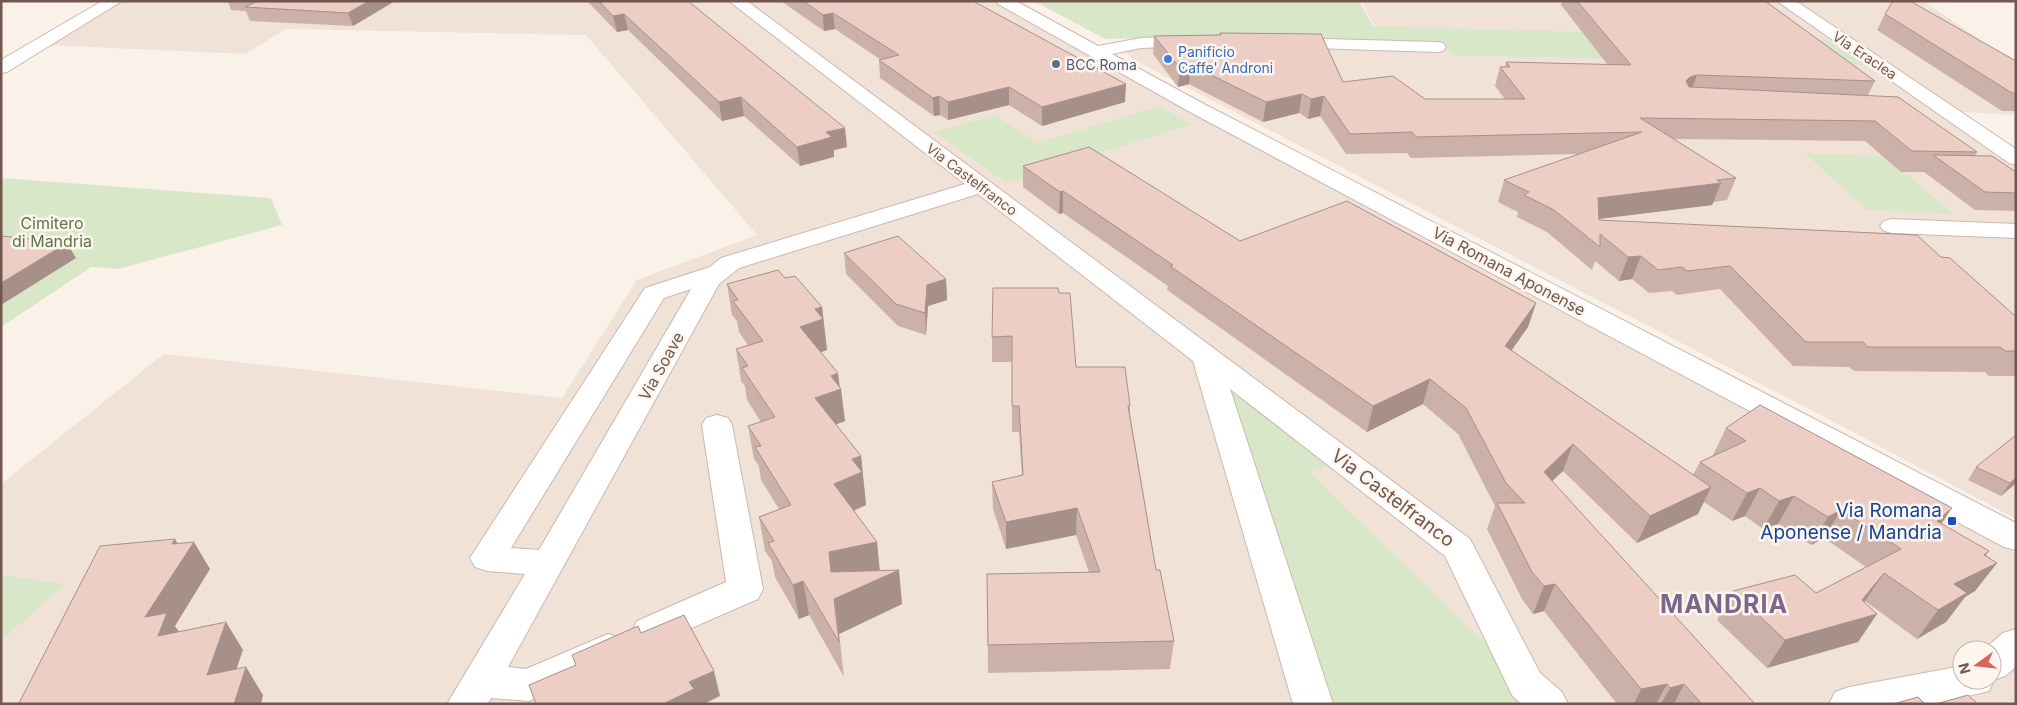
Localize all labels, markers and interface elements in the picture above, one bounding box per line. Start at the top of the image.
street label: Via Eraclea [1830,27,1900,83]
place label: Panificio Caffe' Androni [1178,43,1273,76]
marker: Panificio Caffe' Androni [1162,53,1174,65]
place label: BCC Roma [1066,56,1137,73]
marker: BCC Roma [1050,58,1062,70]
street label: Via Castelfranco [923,139,1021,219]
park label: Cimitero di Mandria [12,213,92,251]
street label: Via Romana Aponense [1429,222,1589,320]
street label: Via Soave [634,328,688,404]
street label: Via Castelfranco [1327,444,1459,552]
place label: Via Romana Aponense / Mandria [1760,499,1942,544]
marker: Via Romana Aponense / Mandria [1946,515,1958,527]
district label: MANDRIA [1660,589,1788,619]
north arrow [1952,640,2002,690]
text: N [1954,661,1974,676]

